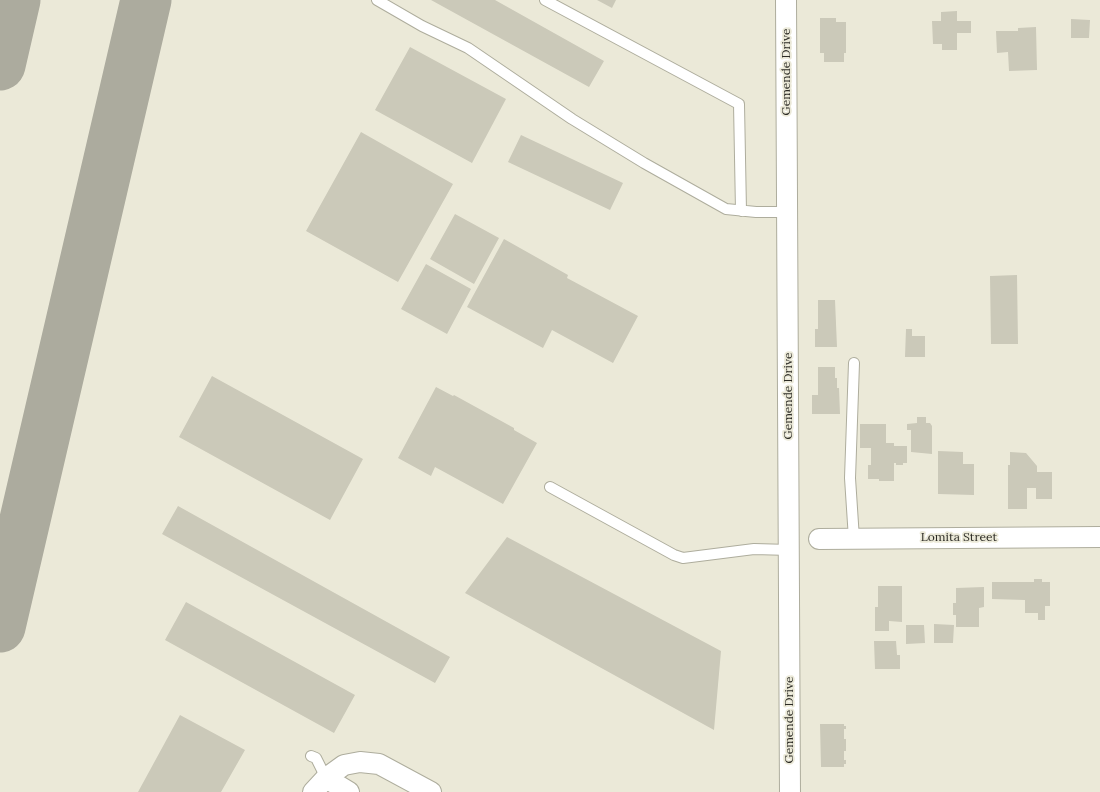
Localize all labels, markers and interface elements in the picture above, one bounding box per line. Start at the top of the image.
street label: Gemende Drive [780,29,794,115]
street label: Gemende Drive [782,353,796,439]
street label: Lomita Street [921,531,997,545]
street label: Gemende Drive [783,677,797,763]

